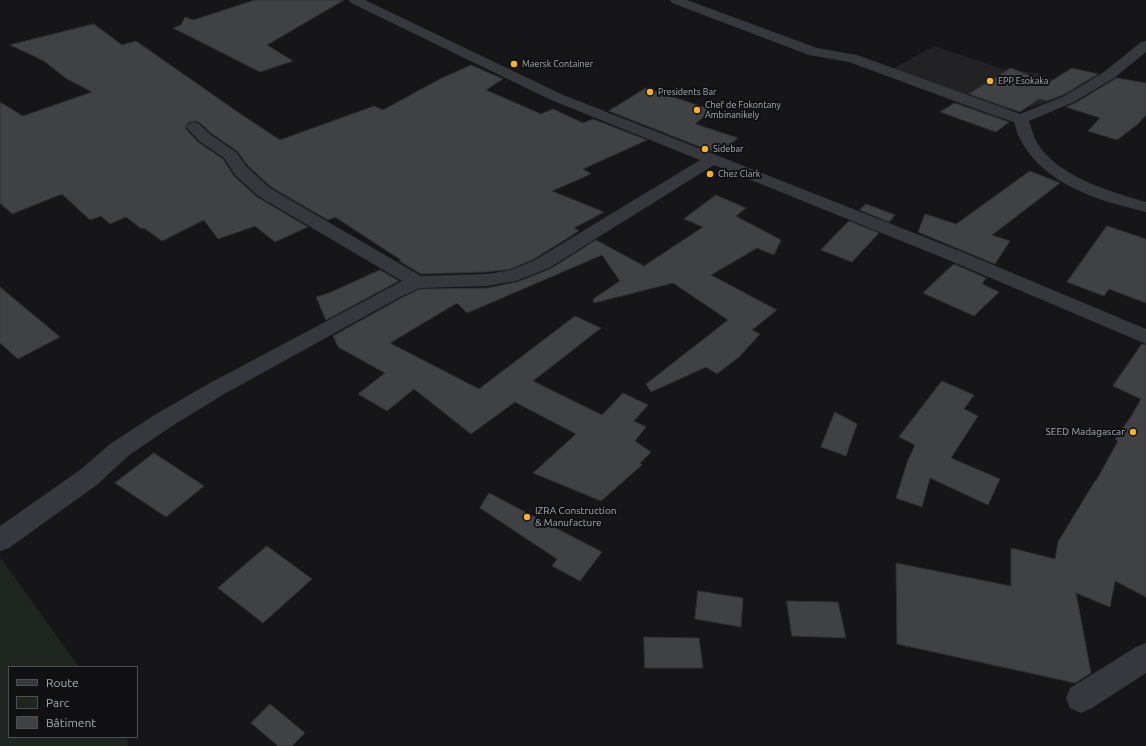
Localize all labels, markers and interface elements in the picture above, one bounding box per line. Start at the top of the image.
marker: Maersk Container [509,59,519,69]
place label: Maersk Container [522,59,593,69]
marker: EPP Esokaka [985,76,995,86]
place label: EPP Esokaka [998,76,1048,86]
marker: Presidents Bar [645,87,655,97]
place label: Presidents Bar [658,87,716,97]
place label: Chef de Fokontany Ambinanikely [705,100,781,121]
marker: Chef de Fokontany Ambinanikely [692,105,702,115]
marker: Sidebar [700,144,710,154]
place label: Sidebar [713,144,743,154]
marker: Chez Clark [705,169,715,179]
place label: Chez Clark [718,169,760,179]
place label: SEED Madagascar [1046,426,1125,438]
marker: SEED Madagascar [1128,427,1138,437]
place label: IZRA Construction & Manufacture [535,505,617,528]
marker: IZRA Construction & Manufacture [522,512,532,522]
legend [8,666,138,738]
text: Route [46,676,79,689]
text: Parc [46,696,69,709]
text: Bâtiment [46,716,96,729]

